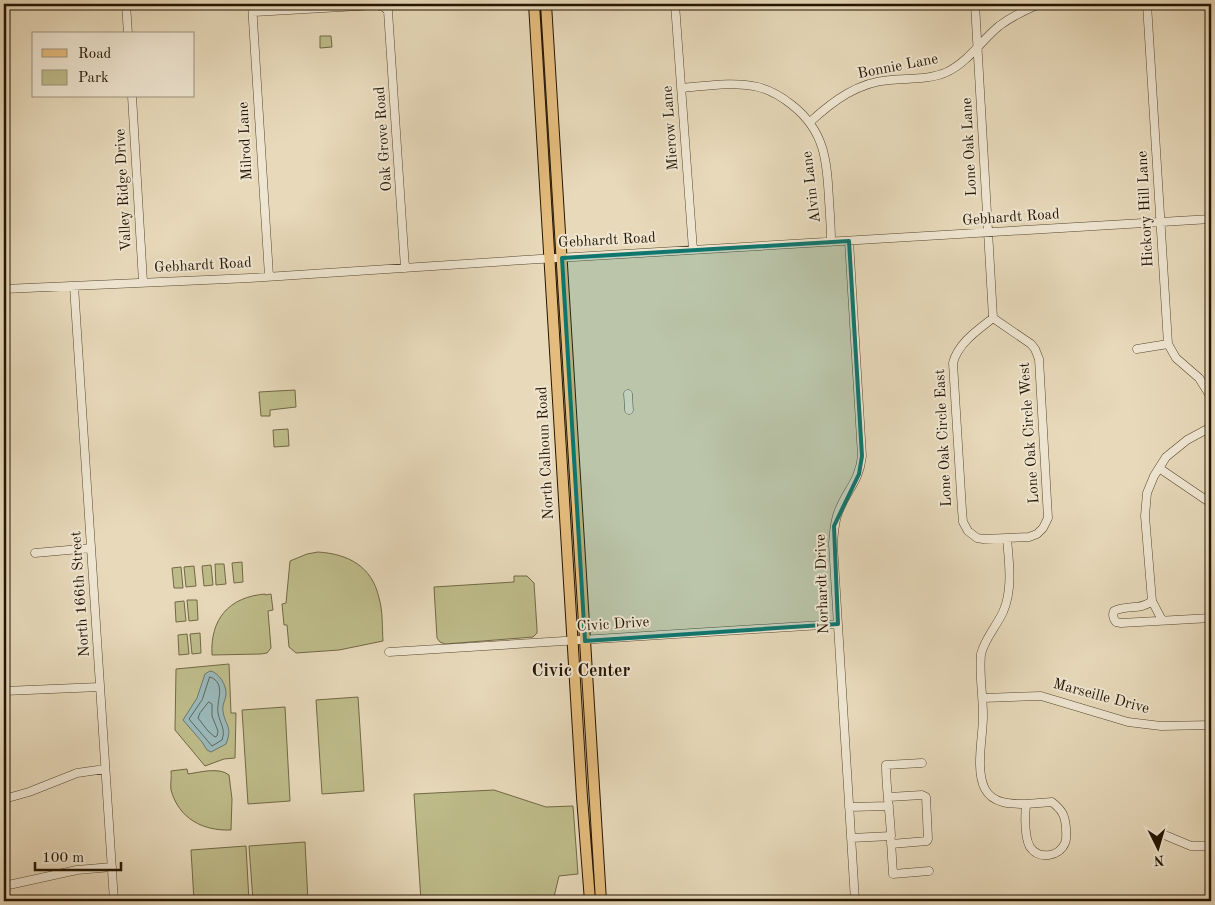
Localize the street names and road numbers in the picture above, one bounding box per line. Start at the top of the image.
street label: Bonnie Lane [857,52,940,82]
street label: Mierow Lane [661,85,681,171]
street label: Oak Grove Road [373,86,395,192]
street label: Lone Oak Lane [960,97,980,197]
street label: Milrod Lane [236,101,256,181]
street label: Valley Ridge Drive [113,128,135,252]
street label: Alvin Lane [800,150,824,224]
street label: Hickory Hill Lane [1135,150,1157,268]
street label: Gebhardt Road [962,207,1060,229]
street label: Gebhardt Road [558,231,656,251]
street label: Gebhardt Road [154,256,252,276]
street label: Lone Oak Circle West [1018,362,1042,504]
street label: Lone Oak Circle East [933,369,955,507]
street label: North Calhoun Road [535,386,557,520]
street label: North 166th Street [69,531,93,657]
street label: Norhardt Drive [814,534,832,634]
street label: Civic Drive [576,615,650,635]
street label: Marseille Drive [1051,677,1151,717]

